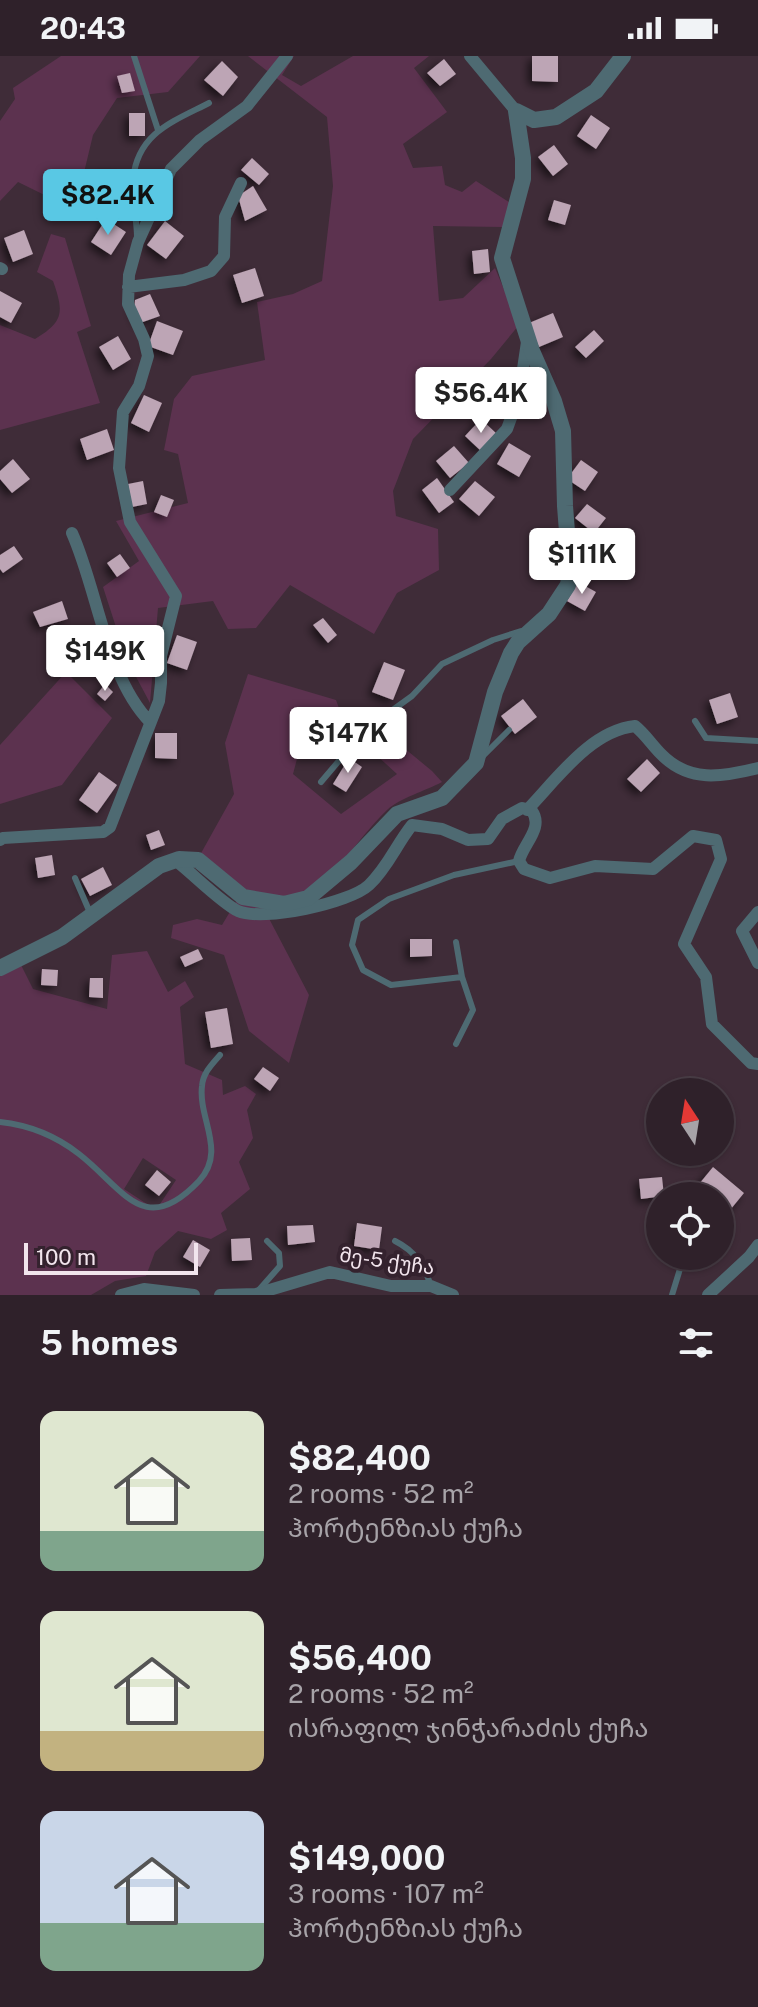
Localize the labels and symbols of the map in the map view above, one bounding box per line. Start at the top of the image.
pin: $82.4K [43,169,173,237]
pin: $56.4K [416,367,546,435]
pin: $111K [526,528,638,596]
pin: $149K [49,625,161,693]
pin: $147K [292,707,404,775]
north arrow [646,1078,734,1166]
scale bar [24,1239,198,1275]
street label: მე-5 ქუჩა [338,1242,436,1280]

